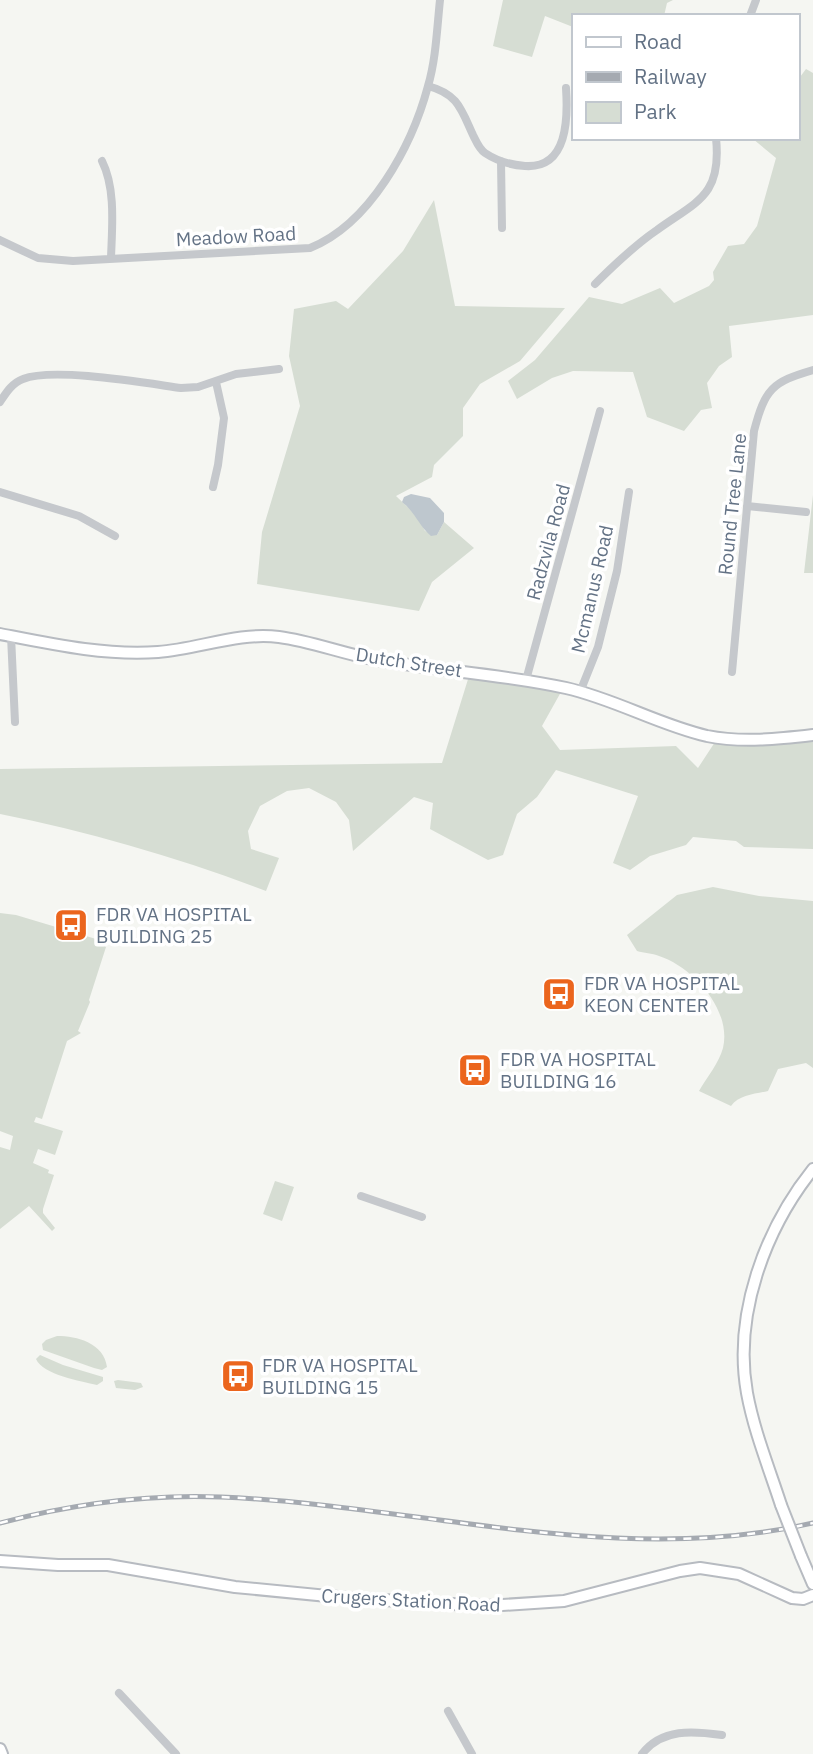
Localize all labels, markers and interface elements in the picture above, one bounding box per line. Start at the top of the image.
legend [572,14,799,140]
text: Road [634,27,682,55]
text: Railway [634,62,707,90]
text: Park [634,97,677,125]
street label: Meadow Road [175,221,297,251]
street label: Round Tree Lane [713,432,751,576]
street label: Radzvila Road [521,481,575,603]
street label: Mcmanus Road [566,523,618,655]
street label: Dutch Street [354,642,464,682]
place label: FDR VA HOSPITAL BUILDING 25 [96,902,252,948]
bus stop icon: FDR VA HOSPITAL BUILDING 25 [52,906,90,944]
place label: FDR VA HOSPITAL KEON CENTER [584,971,740,1017]
bus stop icon: FDR VA HOSPITAL KEON CENTER [540,975,578,1013]
place label: FDR VA HOSPITAL BUILDING 16 [500,1047,656,1093]
bus stop icon: FDR VA HOSPITAL BUILDING 16 [456,1051,494,1089]
place label: FDR VA HOSPITAL BUILDING 15 [262,1353,418,1399]
bus stop icon: FDR VA HOSPITAL BUILDING 15 [219,1357,257,1395]
street label: Crugers Station Road [321,1583,501,1617]

